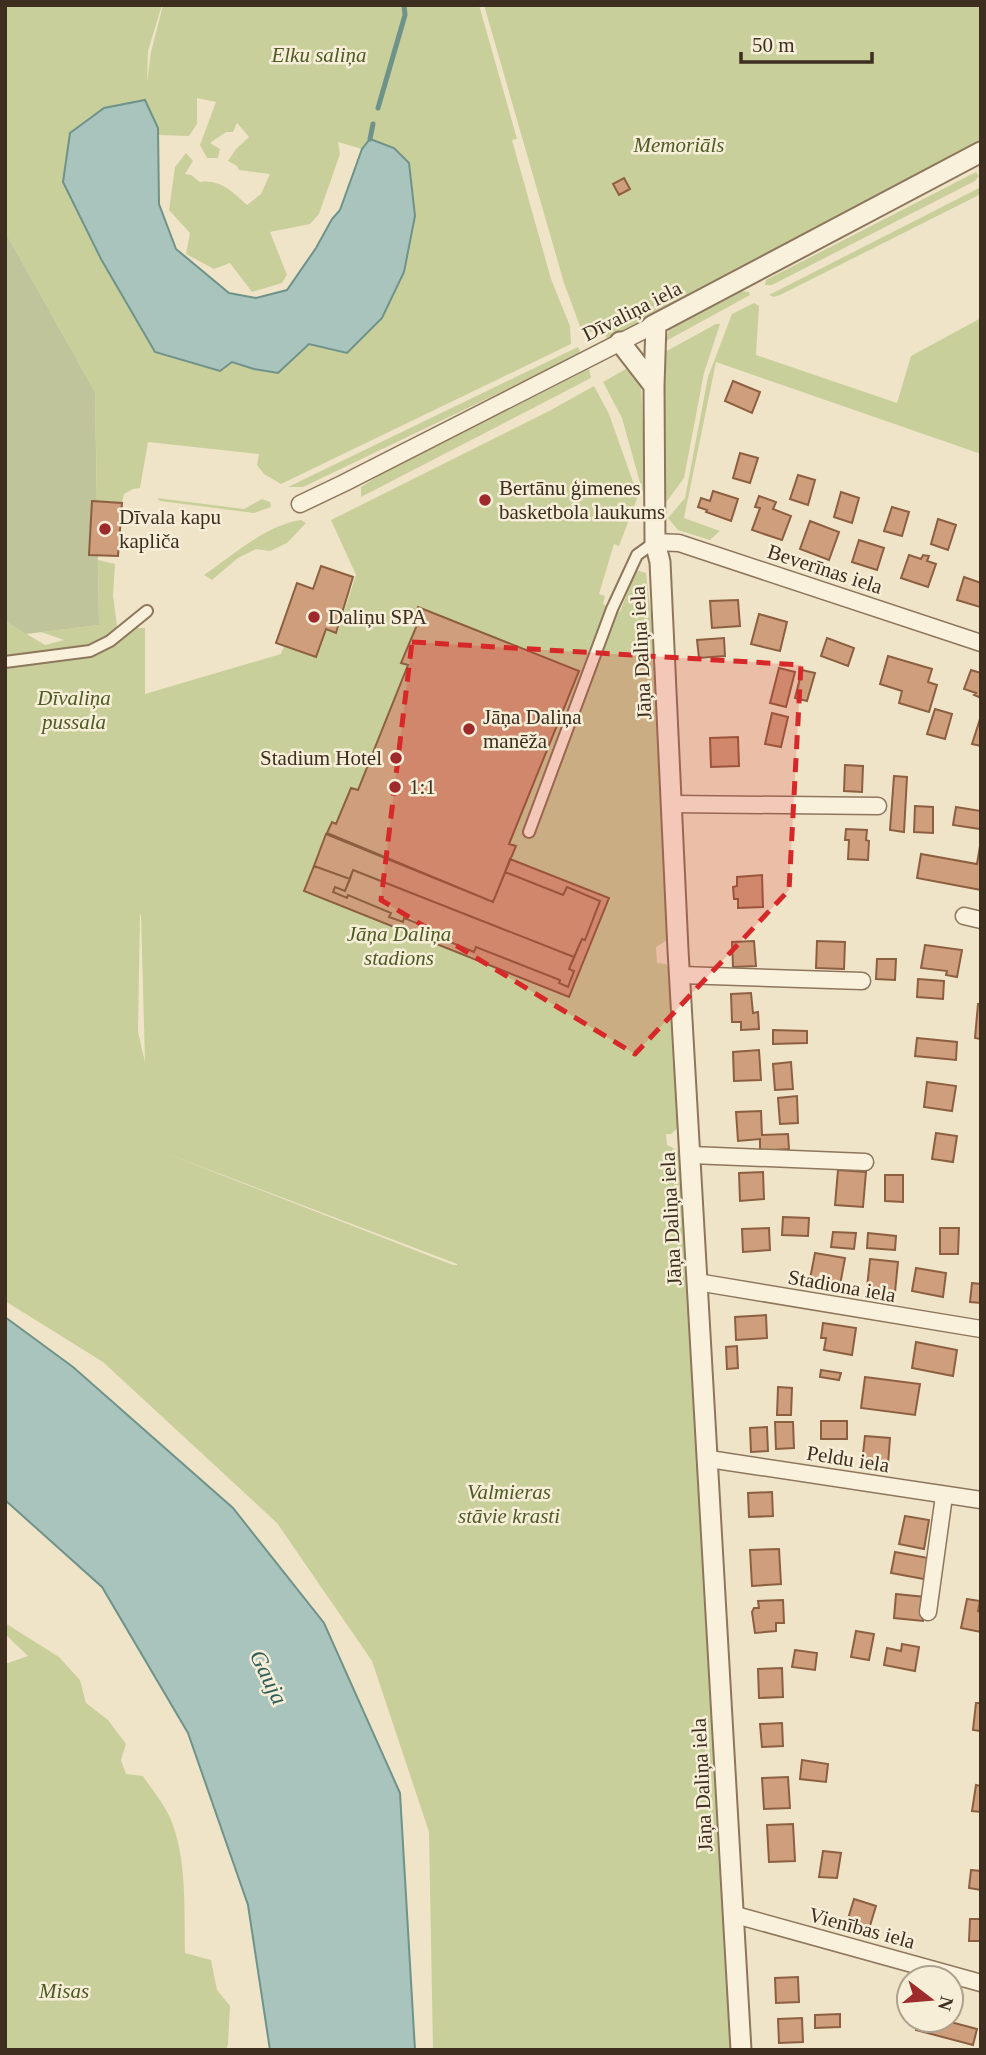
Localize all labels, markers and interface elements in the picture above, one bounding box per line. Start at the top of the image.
scale bar [741,21,872,65]
text: 50 m [752,33,795,57]
park label: Elku saliņa [270,43,367,67]
park label: Memoriāls [633,133,725,157]
street label: Dīvaliņa iela [578,276,686,346]
place label: Bertānu ģimenes basketbola laukums [499,476,665,524]
marker: Bertānu ģimenes basketbola laukums [477,492,493,508]
place label: Dīvala kapu kapliča [119,505,222,553]
marker: Dīvala kapu kapliča [97,521,113,537]
street label: Beverīnas iela [764,539,886,599]
street label: Jāņa Daliņa iela [625,585,656,721]
place label: Daliņu SPA [328,605,428,629]
marker: Daliņu SPA [306,609,322,625]
park label: Dīvaliņa pussala [36,686,111,734]
place label: Jāņa Daliņa manēža [483,705,582,753]
marker: Jāņa Daliņa manēža [461,721,477,737]
place label: Stadium Hotel [260,746,382,770]
marker: Stadium Hotel [388,750,404,766]
place label: 1:1 [409,775,436,799]
marker: 1:1 [387,779,403,795]
park label: Jāņa Daliņa stadions [347,922,451,970]
street label: Jāņa Daliņa iela [655,1151,686,1287]
street label: Stadiona iela [786,1265,898,1307]
street label: Peldu iela [805,1441,892,1477]
park label: Valmieras stāvie krasti [458,1480,560,1528]
water label: Gauja [245,1646,292,1709]
street label: Jāņa Daliņa iela [686,1717,717,1853]
street label: Vienības iela [806,1902,918,1954]
north arrow [895,1964,965,2034]
park label: Misas [38,1979,89,2003]
text: N [934,1994,958,2013]

